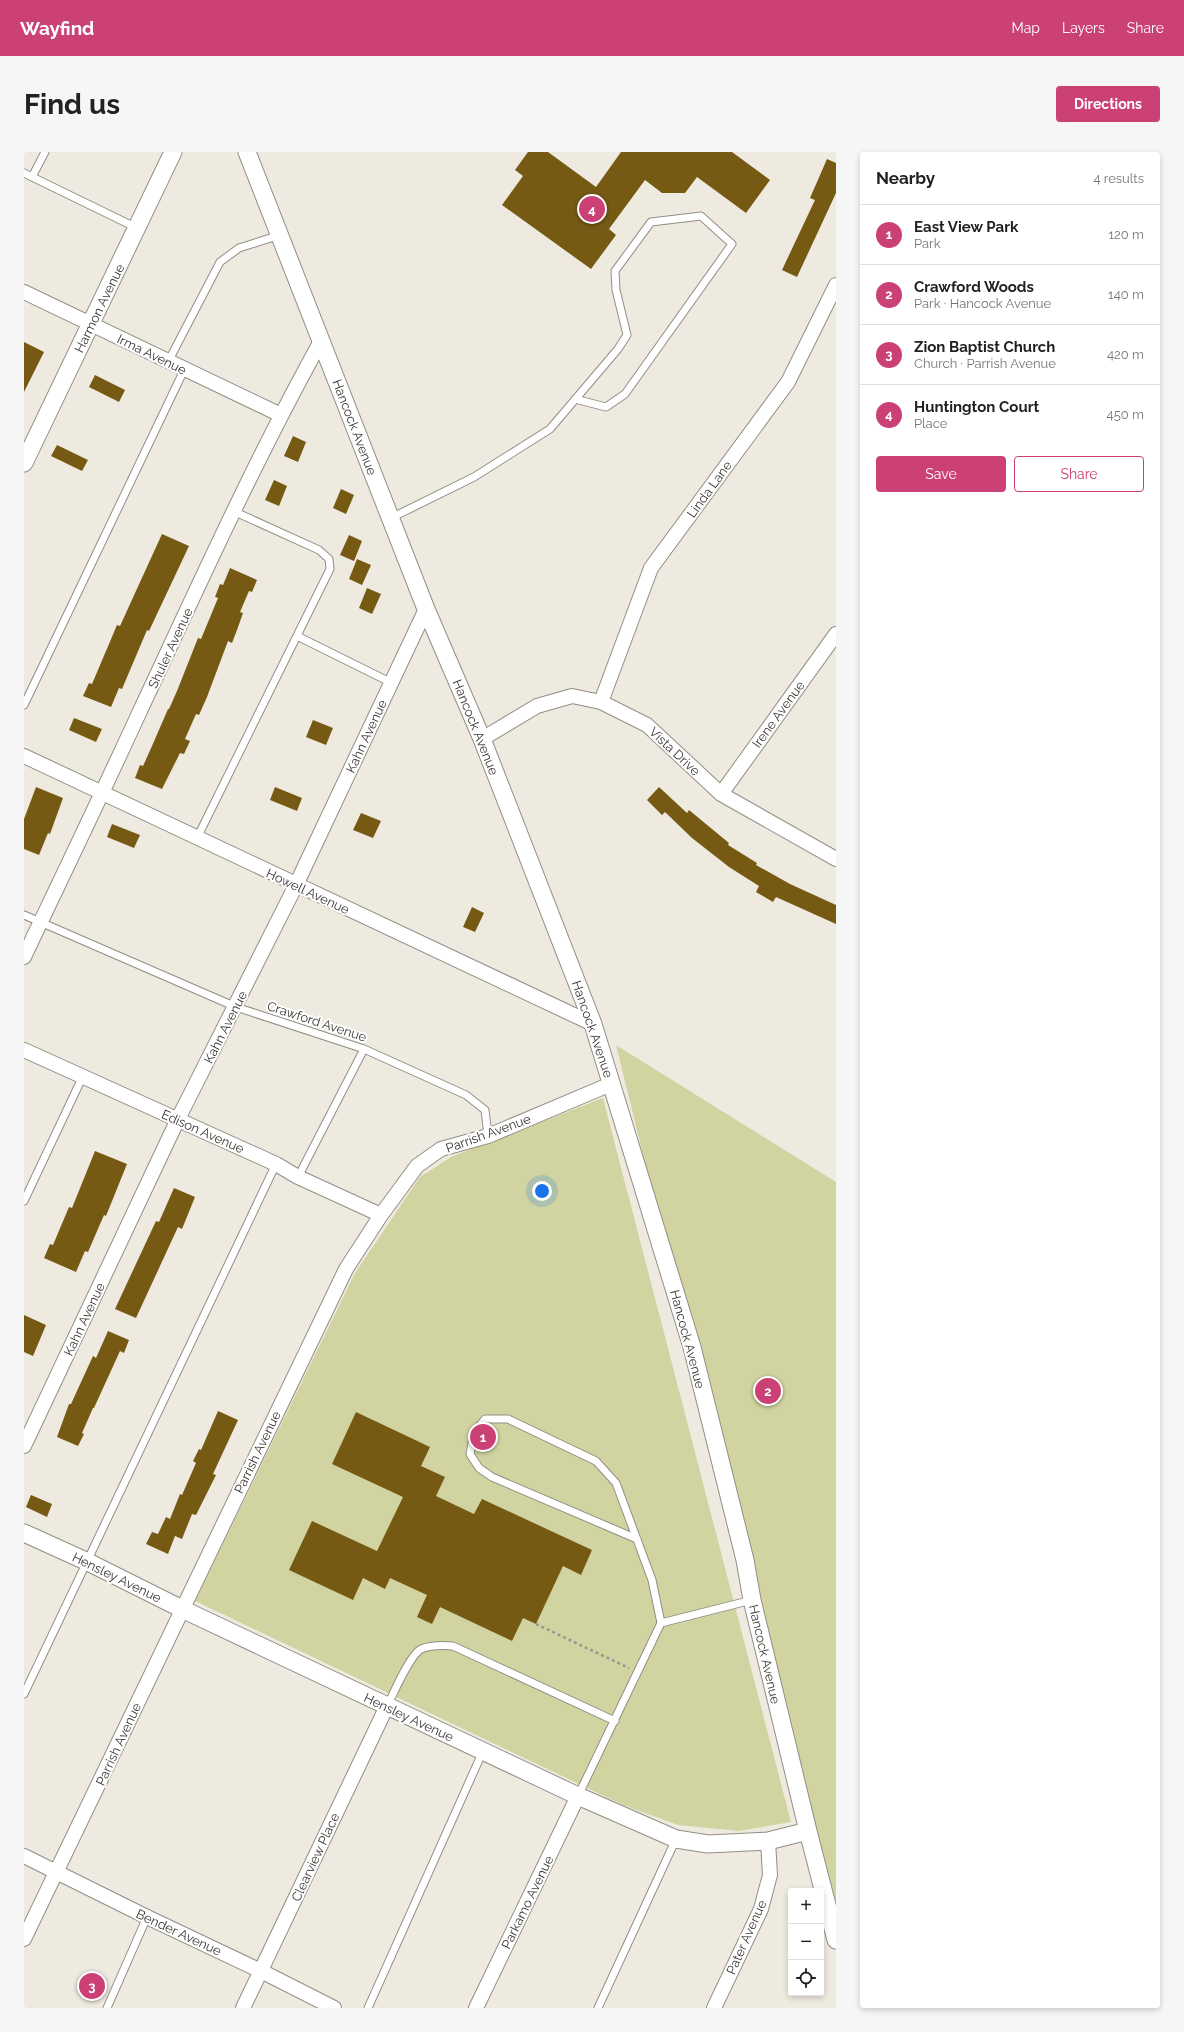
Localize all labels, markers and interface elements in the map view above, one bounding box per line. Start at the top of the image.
text: Wayfind [20,17,94,39]
text: Map [1012,20,1040,36]
text: Layers [1062,20,1105,36]
text: Share [1127,20,1164,36]
button: Directions [1056,86,1160,122]
text: Find us [24,88,120,121]
text: Nearby [876,168,935,188]
text: 4 results [1093,171,1144,186]
pin: 4 [579,194,605,224]
text: East View Park [914,218,1018,236]
text: 1 [886,227,892,242]
text: 120 m [1108,227,1144,242]
text: Park [914,236,941,251]
street label: Harmon Avenue [71,261,128,355]
text: Crawford Woods [914,278,1034,296]
text: 2 [885,287,893,302]
text: 140 m [1108,287,1144,302]
text: Park · Hancock Avenue [914,296,1051,311]
street label: Irma Avenue [115,331,189,378]
text: Zion Baptist Church [914,338,1055,356]
text: 3 [885,347,893,362]
text: 420 m [1107,347,1144,362]
text: Church · Parrish Avenue [914,356,1056,371]
street label: Hancock Avenue [329,377,380,478]
text: Huntington Court [914,398,1039,416]
text: 4 [885,407,893,422]
text: 450 m [1107,407,1144,422]
text: Place [914,416,947,431]
button: Save [876,456,1006,492]
button: Share [1014,456,1144,492]
street label: Linda Lane [684,458,735,521]
street label: Shuler Avenue [145,605,196,691]
street label: Hancock Avenue [450,677,502,777]
street label: Irene Avenue [749,678,808,751]
street label: Kahn Avenue [343,697,390,775]
street label: Vista Drive [646,724,703,779]
street label: Howell Avenue [264,866,352,917]
street label: Hancock Avenue [569,979,616,1080]
street label: Kahn Avenue [201,988,250,1066]
street label: Crawford Avenue [265,998,369,1045]
street label: Edison Avenue [159,1107,247,1157]
street label: Parrish Avenue [444,1111,533,1156]
your location [532,1181,552,1201]
street label: Kahn Avenue [61,1280,108,1358]
street label: Hancock Avenue [667,1288,708,1390]
pin: 2 [755,1376,781,1406]
street label: Parrish Avenue [231,1408,284,1496]
pin: 1 [470,1422,496,1452]
street label: Hensley Avenue [70,1549,164,1606]
street label: Hancock Avenue [746,1603,783,1706]
street label: Hensley Avenue [362,1690,456,1745]
street label: Parrish Avenue [93,1700,144,1788]
street label: Clearview Place [288,1810,343,1904]
street label: Parkamo Avenue [498,1853,557,1951]
map controls [788,1888,824,1996]
button: + [788,1888,824,1924]
street label: Pater Avenue [723,1897,770,1977]
street label: Bender Avenue [134,1906,224,1959]
button: − [788,1924,824,1960]
button: locate [788,1960,824,1996]
pin: 3 [79,1971,105,2001]

